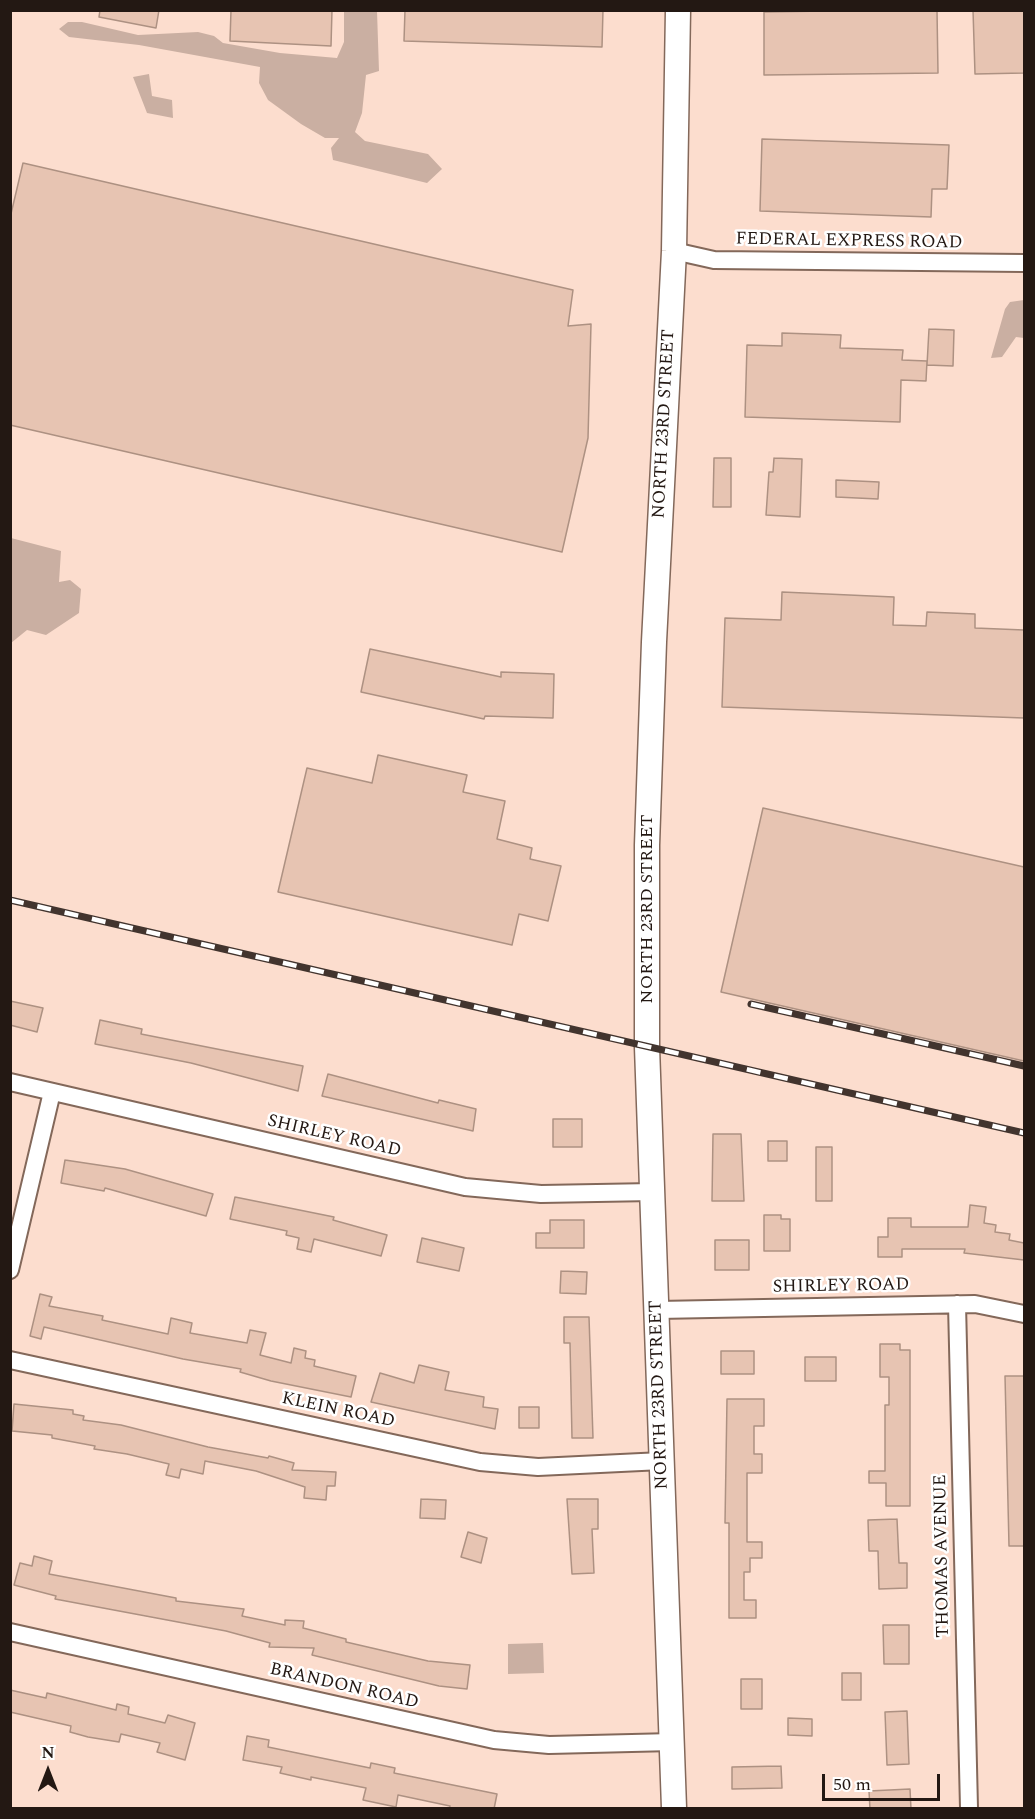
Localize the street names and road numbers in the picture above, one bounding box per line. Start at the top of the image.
street label: FEDERAL EXPRESS ROAD [735,229,963,255]
street label: NORTH 23RD STREET [649,329,681,519]
street label: NORTH 23RD STREET [637,814,659,1004]
street label: SHIRLEY ROAD [265,1111,403,1163]
street label: SHIRLEY ROAD [773,1275,909,1299]
street label: NORTH 23RD STREET [646,1300,674,1490]
street label: KLEIN ROAD [279,1388,397,1434]
street label: THOMAS AVENUE [931,1474,955,1638]
street label: BRANDON ROAD [267,1659,421,1715]

